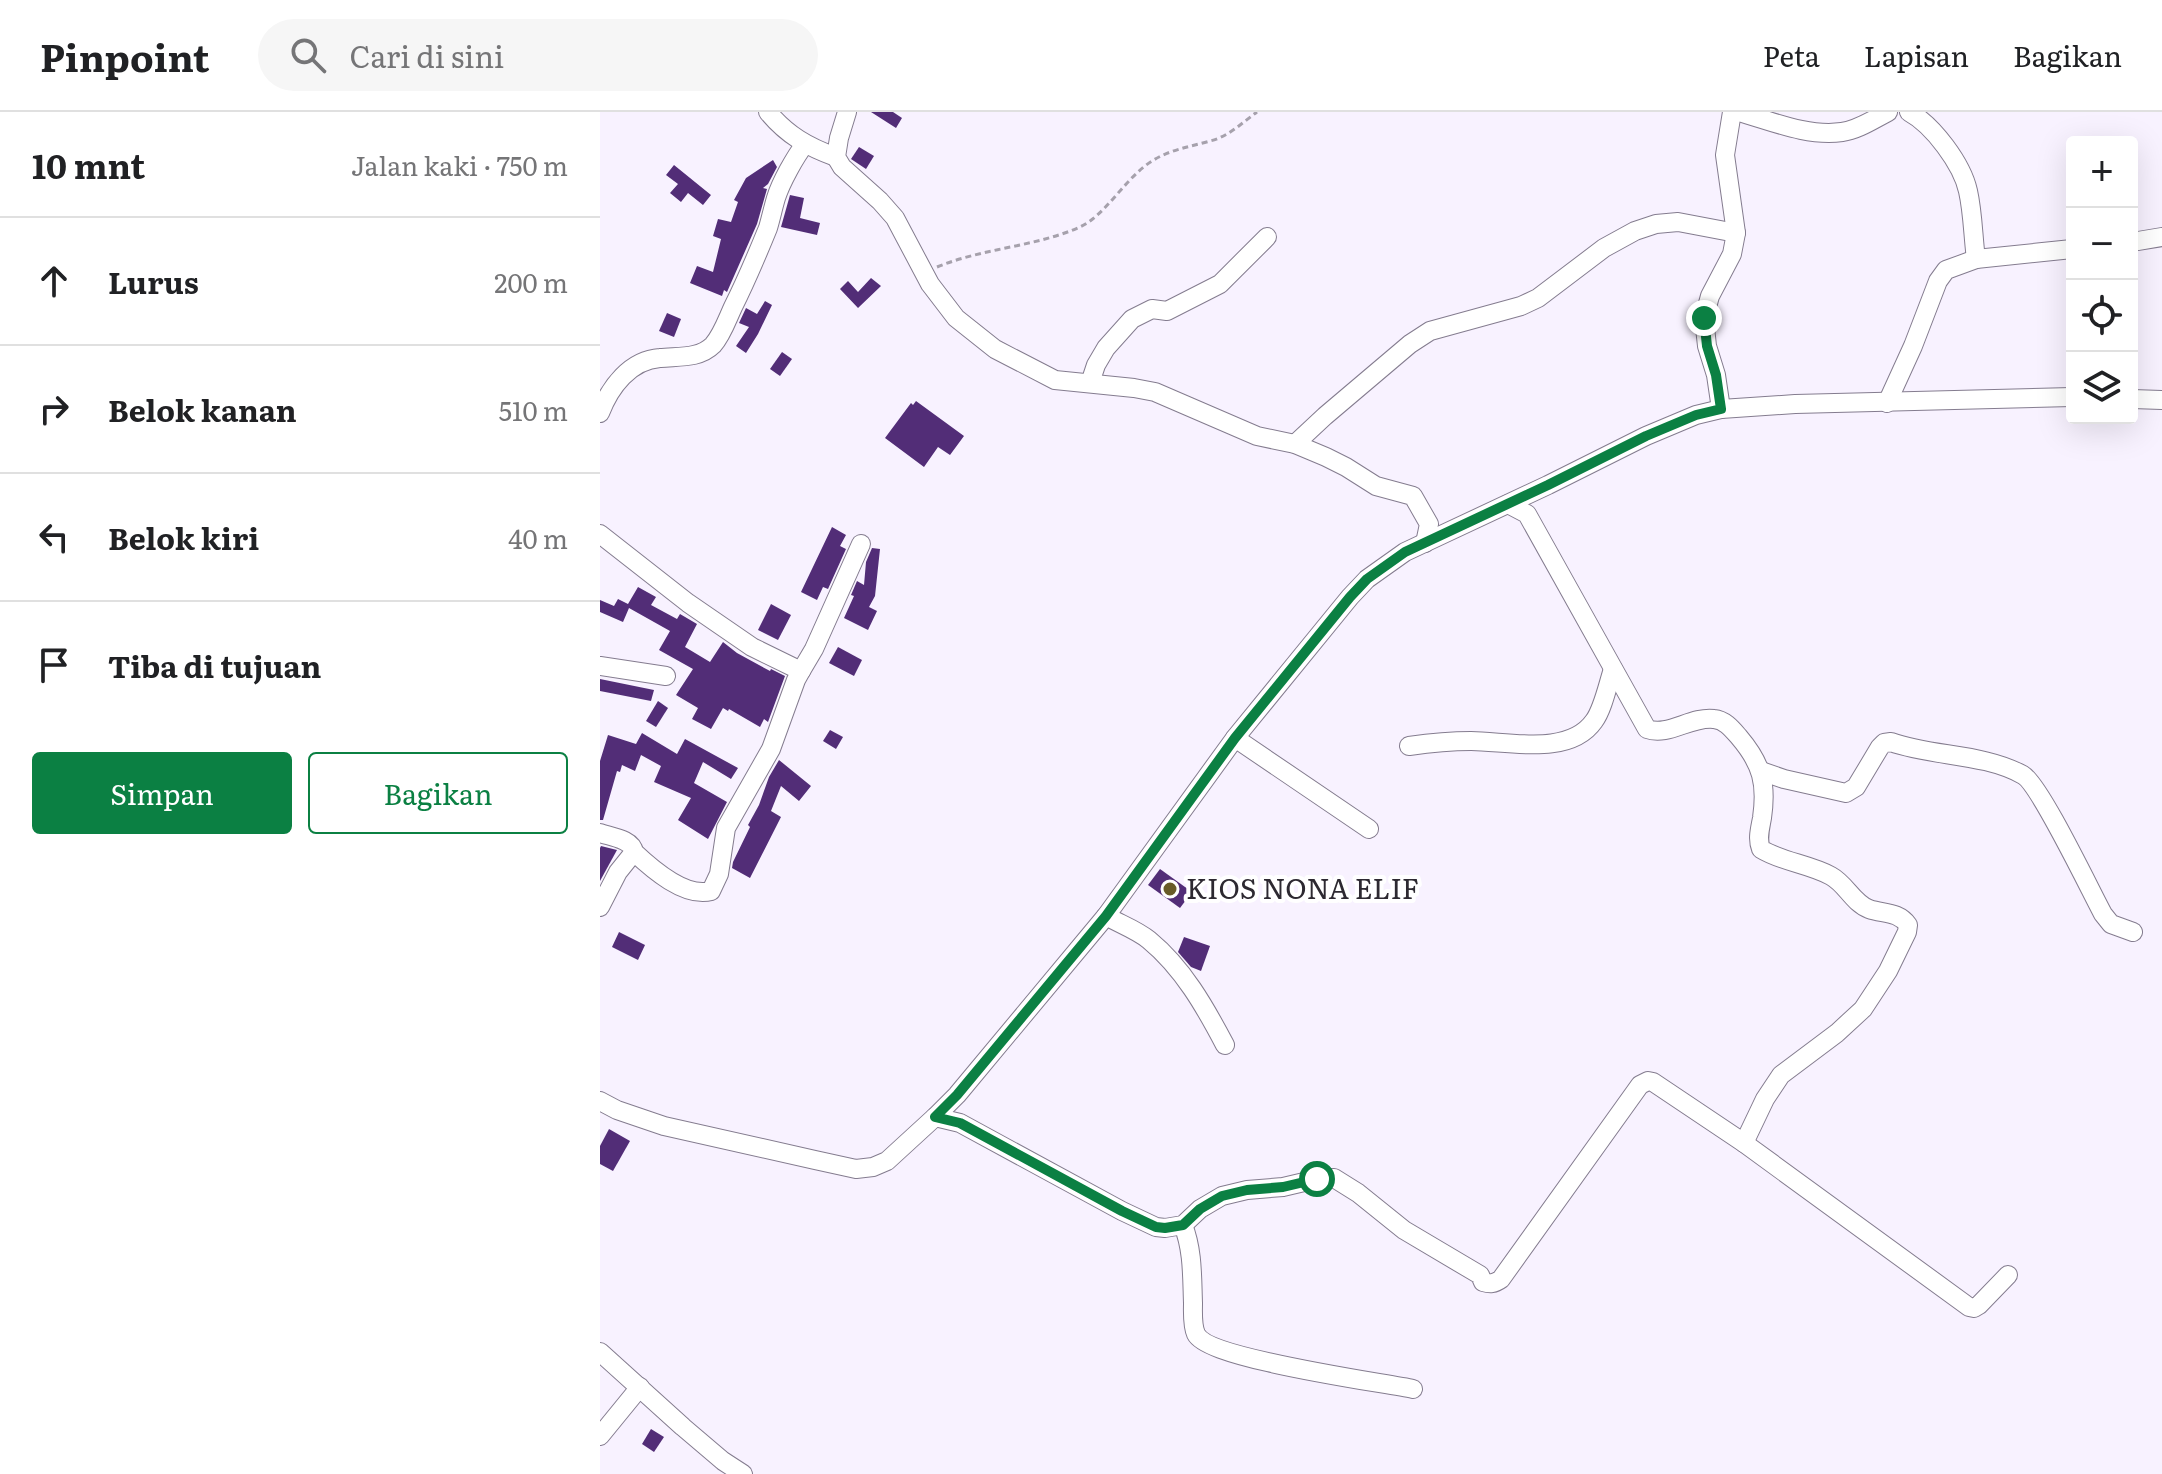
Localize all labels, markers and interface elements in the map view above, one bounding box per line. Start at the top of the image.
search box [258,19,818,91]
text: Pinpoint [40,27,210,84]
icon: search [286,33,330,77]
text: Cari di sini [350,33,504,77]
text: Peta [1763,34,1820,76]
text: Lapisan [1864,34,1969,76]
text: Bagikan [2013,34,2122,76]
map controls [2066,136,2138,424]
button: + [2066,136,2138,208]
text: 10 mnt [32,139,145,189]
text: Jalan kaki · 750 m [351,145,568,184]
button: − [2066,208,2138,280]
icon: ahead [32,259,76,303]
text: Lurus [108,259,199,303]
text: 200 m [494,262,568,301]
button: locate [2066,280,2138,352]
route end [1686,300,1722,336]
button: layers [2066,352,2138,424]
icon: right [32,387,76,431]
text: Belok kanan [108,387,297,431]
text: 510 m [499,390,568,429]
icon: left [32,515,76,559]
text: Belok kiri [108,515,259,559]
text: 40 m [508,518,568,557]
icon: arrive [32,643,76,687]
text: Tiba di tujuan [108,643,321,687]
button: Simpan [32,752,292,834]
button: Bagikan [308,752,568,834]
place label: KIOS NONA ELIF [1186,866,1419,908]
marker: KIOS NONA ELIF [1161,880,1179,898]
route start [1299,1161,1335,1197]

